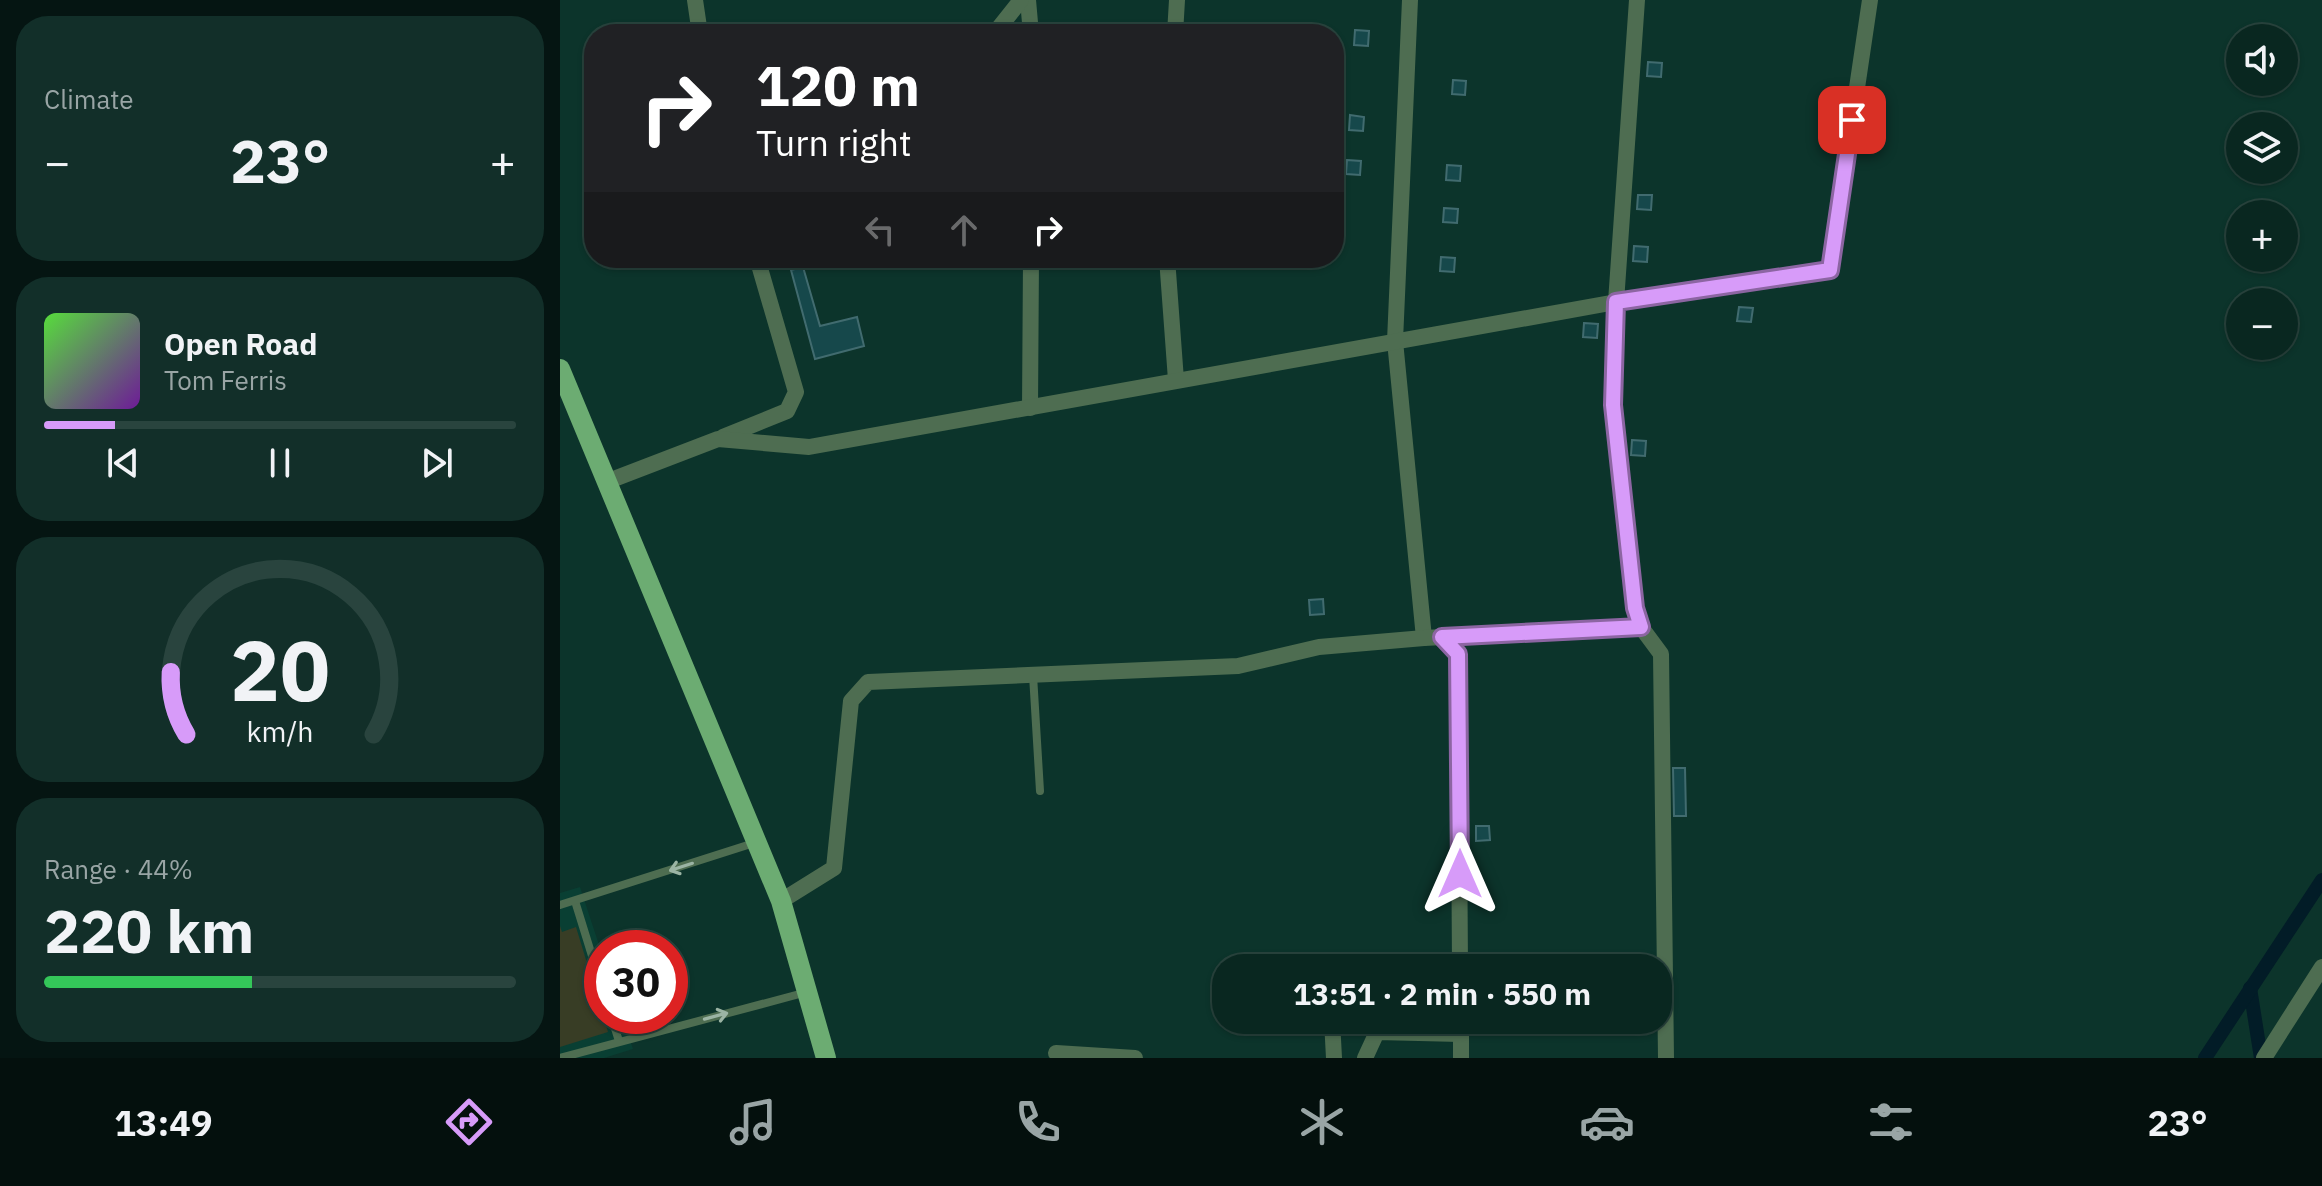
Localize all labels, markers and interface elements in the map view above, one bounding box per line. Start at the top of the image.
map controls [2226,24,2298,360]
button: sound [2226,24,2298,96]
text: 120 m [756,49,920,121]
icon: right [624,56,728,160]
text: Climate [44,82,134,116]
pin [1818,86,1886,154]
icon: arrive [1830,98,1874,142]
button: layers [2226,112,2298,184]
text: Turn right [756,119,912,166]
text: 23° [230,121,330,200]
text: − [44,133,70,190]
text: + [490,133,516,190]
button: + [2226,200,2298,272]
icon: left [858,208,902,252]
icon: ahead [942,208,986,252]
icon: right [1026,208,1070,252]
button: − [2226,288,2298,360]
text: Open Road [164,324,317,363]
text: Tom Ferris [164,363,287,397]
icon: previous [101,441,145,485]
icon: pause [258,441,302,485]
icon: next [415,441,459,485]
text: 20 [230,616,330,724]
text: km/h [246,713,314,750]
position arrow [1418,832,1502,916]
text: Range · 44% [44,852,193,886]
one-way arrow [669,860,694,875]
text: 220 km [44,891,254,970]
speed limit sign: 30 [584,930,688,1034]
text: 13:51 · 2 min · 550 m [1293,974,1591,1013]
one-way arrow [703,1007,729,1022]
icon: directions [441,1094,497,1150]
icon: music [725,1094,781,1150]
icon: phone [1010,1094,1066,1150]
icon: climate [1294,1094,1350,1150]
icon: car [1579,1094,1635,1150]
icon: filters [1863,1094,1919,1150]
text: 13:49 [114,1099,213,1146]
text: 23° [2148,1099,2208,1146]

